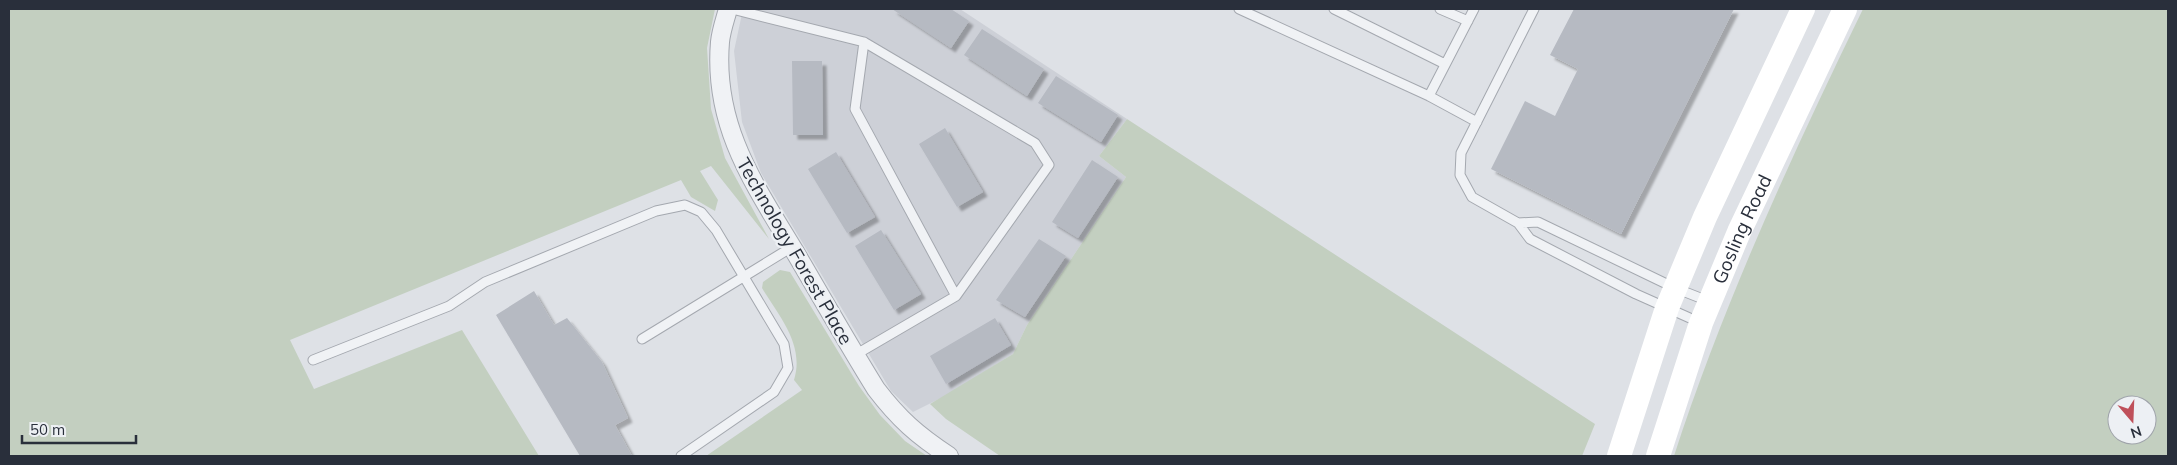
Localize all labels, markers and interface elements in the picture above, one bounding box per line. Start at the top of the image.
street label: Technology Forest Place [732,153,858,349]
street label: Gosling Road [1707,171,1777,287]
north arrow [2107,395,2157,445]
scale bar [22,412,136,444]
text: 50 m [30,420,65,439]
text: N [2128,422,2144,443]

